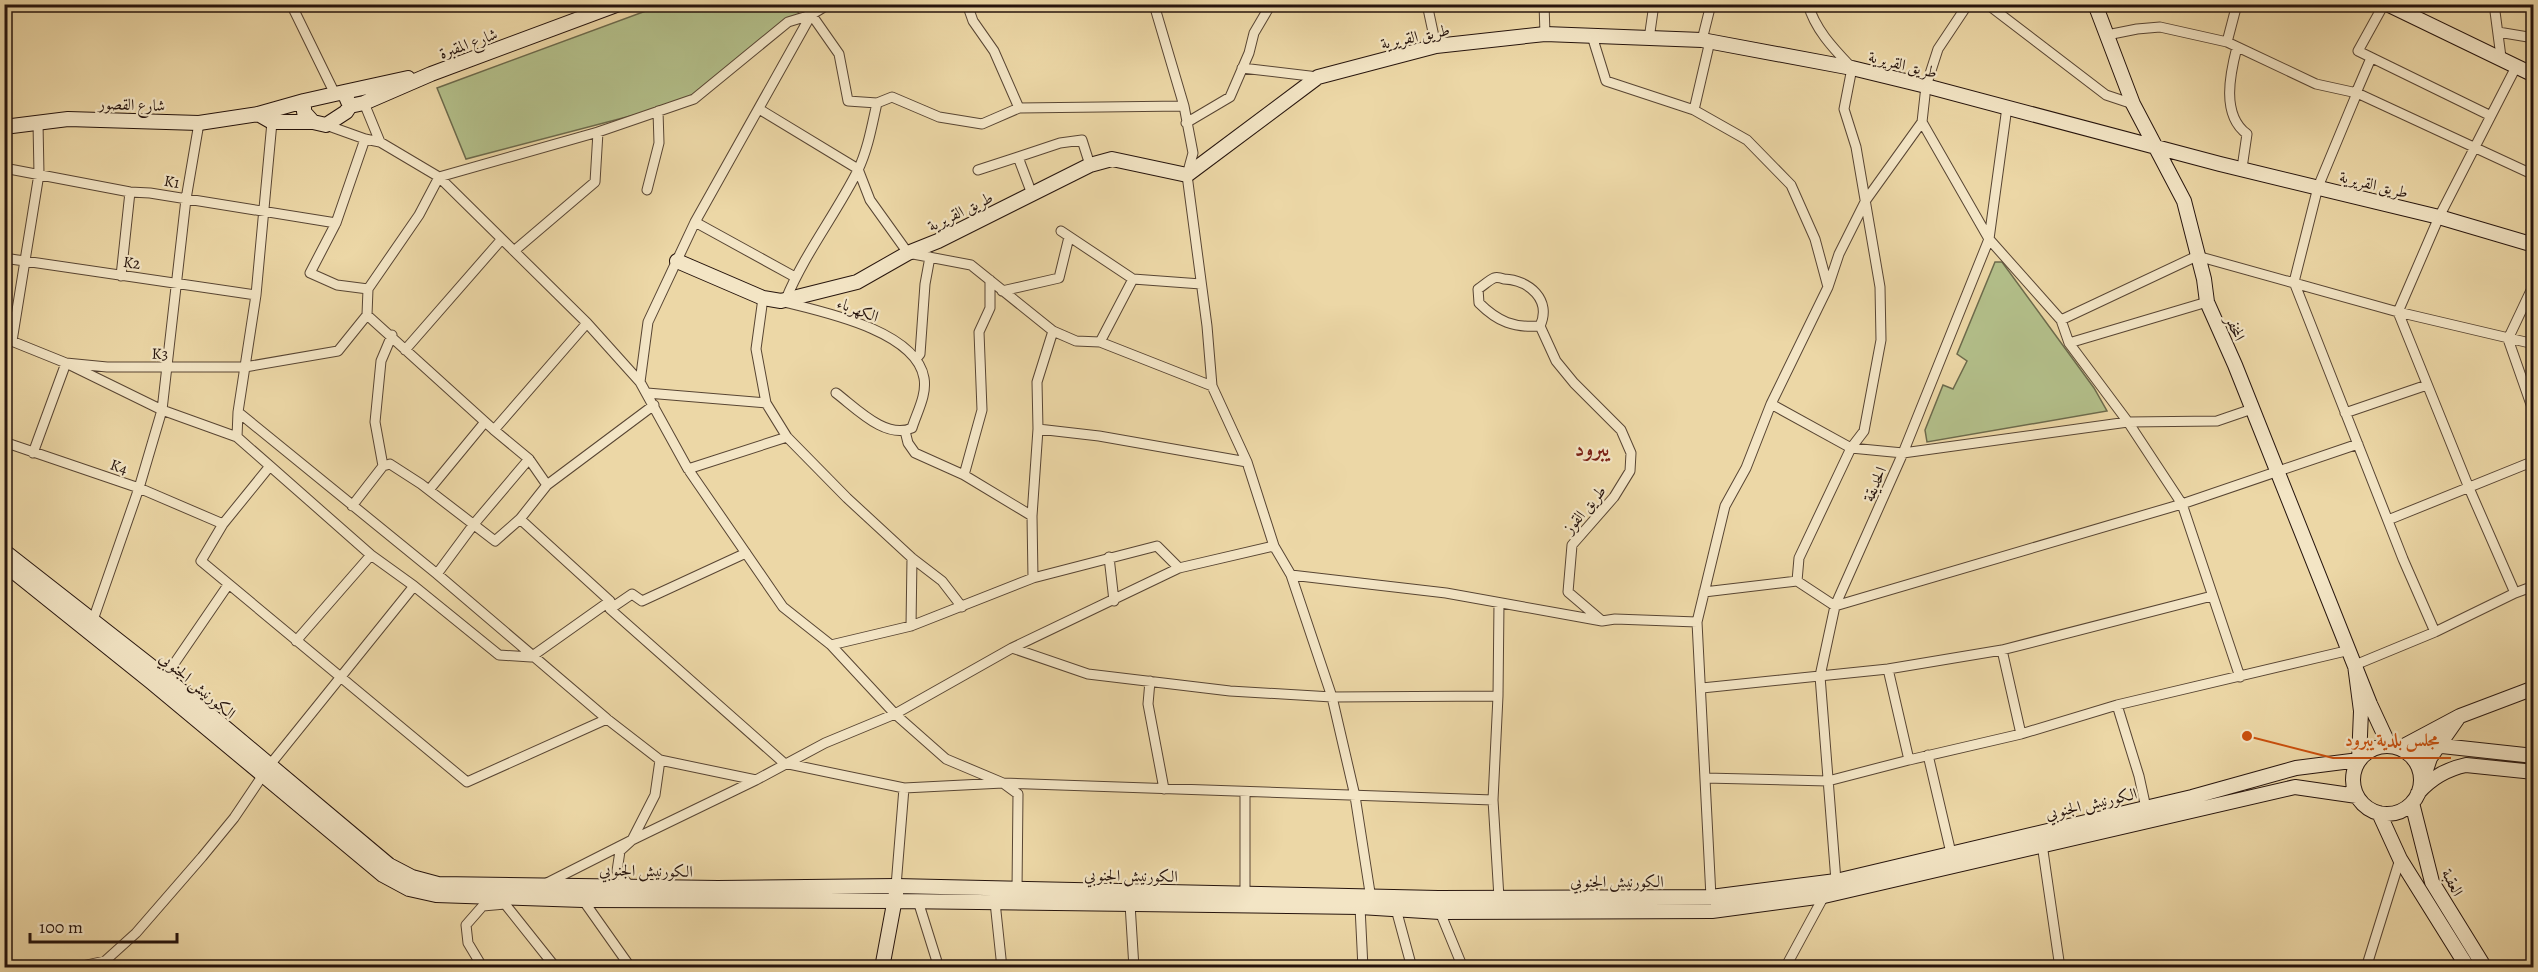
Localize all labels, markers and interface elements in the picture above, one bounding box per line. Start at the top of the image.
street label: طريق القريرية [1379,19,1452,55]
street label: شارع المقبرة [436,23,501,67]
street label: طريق القريرية [1866,46,1939,84]
street label: شارع القصور [96,93,166,119]
street label: طريق القريرية [2337,166,2410,204]
street label: K1 [162,170,182,194]
street label: طريق القريرية [924,187,997,237]
street label: K2 [122,251,143,275]
street label: الكهرباء [834,292,882,328]
street label: المخفر [2219,311,2250,344]
street label: K3 [151,343,169,365]
district label: يبرود [1575,434,1611,464]
street label: K4 [107,454,130,480]
street label: الحديقة [1858,463,1892,505]
street label: طريق القوز [1557,481,1611,540]
street label: الكورنيش الجنوبي [154,647,240,725]
callout: مجلس بلدية يبرود [2333,722,2451,758]
text: مجلس بلدية يبرود [2345,728,2440,752]
street label: الكورنيش الجنوبي [2043,783,2140,826]
street label: الكورنيش الجنوبي [599,859,693,884]
street label: الكورنيش الجنوبي [1084,864,1178,889]
street label: العقبة [2436,865,2468,900]
street label: الكورنيش الجنوبي [1570,871,1664,894]
scale bar [30,906,177,944]
text: 100 m [39,915,83,939]

